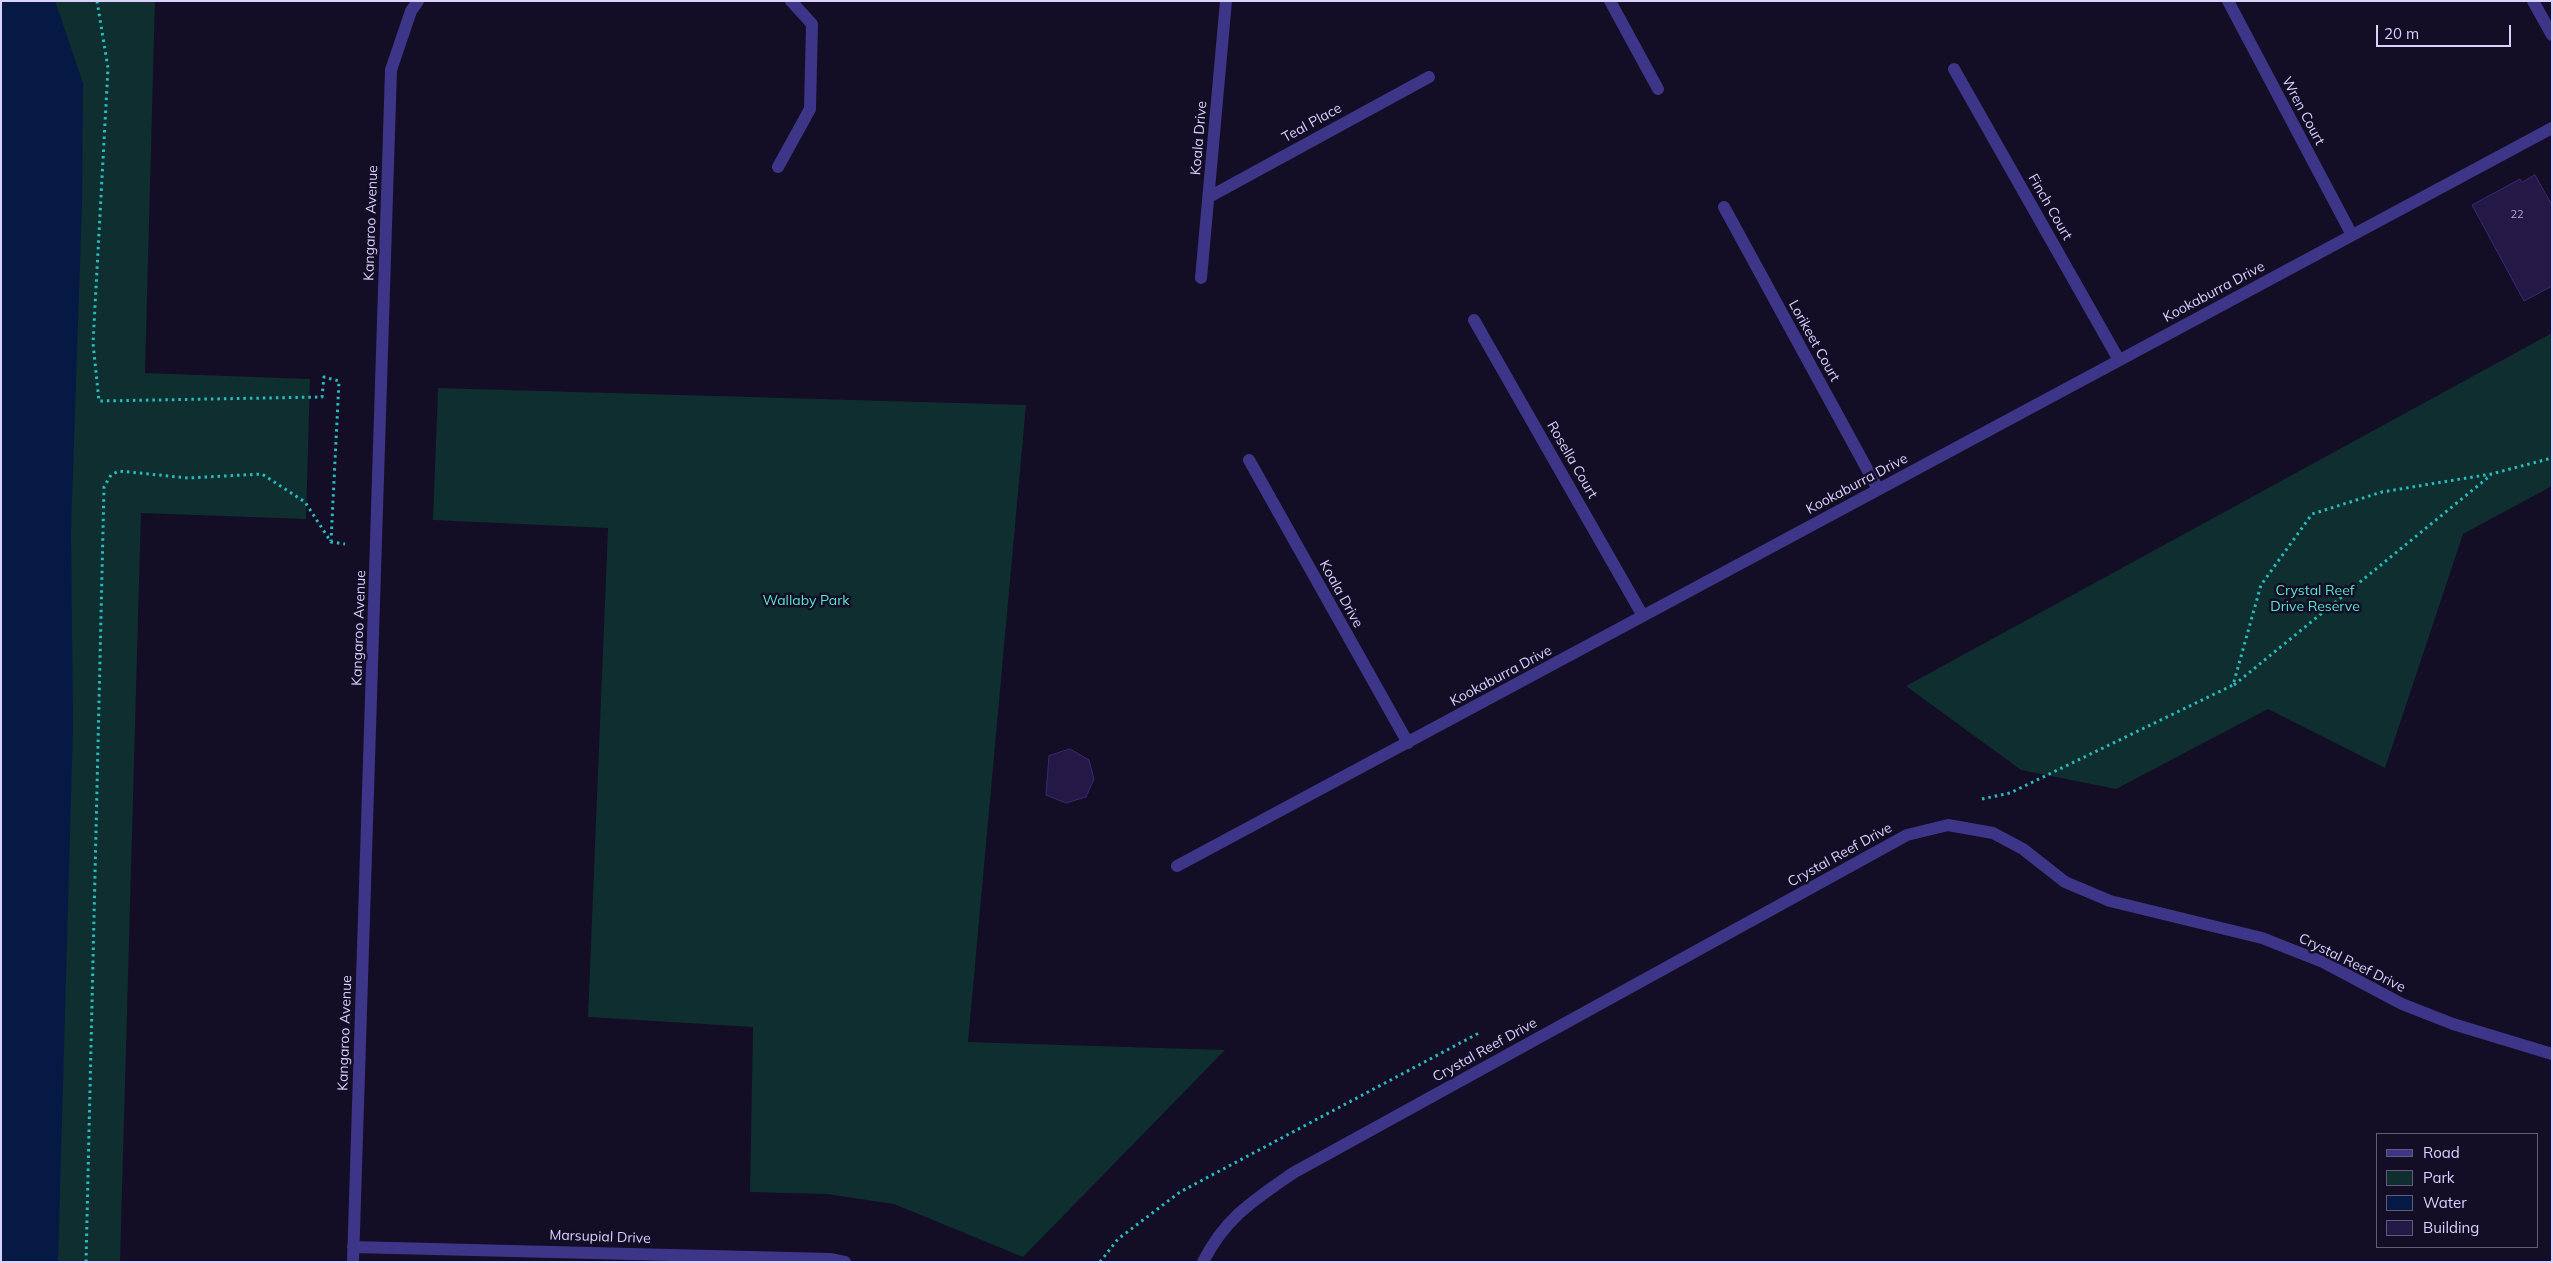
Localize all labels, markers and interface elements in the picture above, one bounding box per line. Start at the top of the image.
scale bar [2378,15,2513,47]
text: 20 m [2384,24,2419,43]
street label: Wren Court [2278,74,2328,148]
street label: Koala Drive [1187,100,1211,176]
street label: Teal Place [1279,100,1345,146]
street label: Kangaroo Avenue [361,165,381,281]
street label: Finch Court [2024,171,2076,243]
house number: 22 [2510,208,2524,222]
street label: Kookaburra Drive [2160,258,2268,326]
street label: Lorikeet Court [1785,297,1843,385]
street label: Rosella Court [1543,418,1601,502]
street label: Kookaburra Drive [1803,450,1911,518]
street label: Koala Drive [1316,557,1366,631]
street label: Kangaroo Avenue [349,570,369,686]
park label: Crystal Reef Drive Reserve [2270,583,2360,616]
park label: Wallaby Park [762,593,850,609]
street label: Kookaburra Drive [1447,642,1555,710]
street label: Crystal Reef Drive [1785,819,1895,891]
street label: Crystal Reef Drive [2296,930,2408,996]
street label: Kangaroo Avenue [335,975,355,1091]
street label: Crystal Reef Drive [1430,1014,1540,1086]
legend [2376,1133,2538,1248]
text: Road [2423,1143,2460,1162]
text: Park [2423,1168,2455,1187]
text: Water [2423,1193,2467,1212]
text: Building [2423,1218,2479,1237]
street label: Marsupial Drive [549,1227,651,1247]

